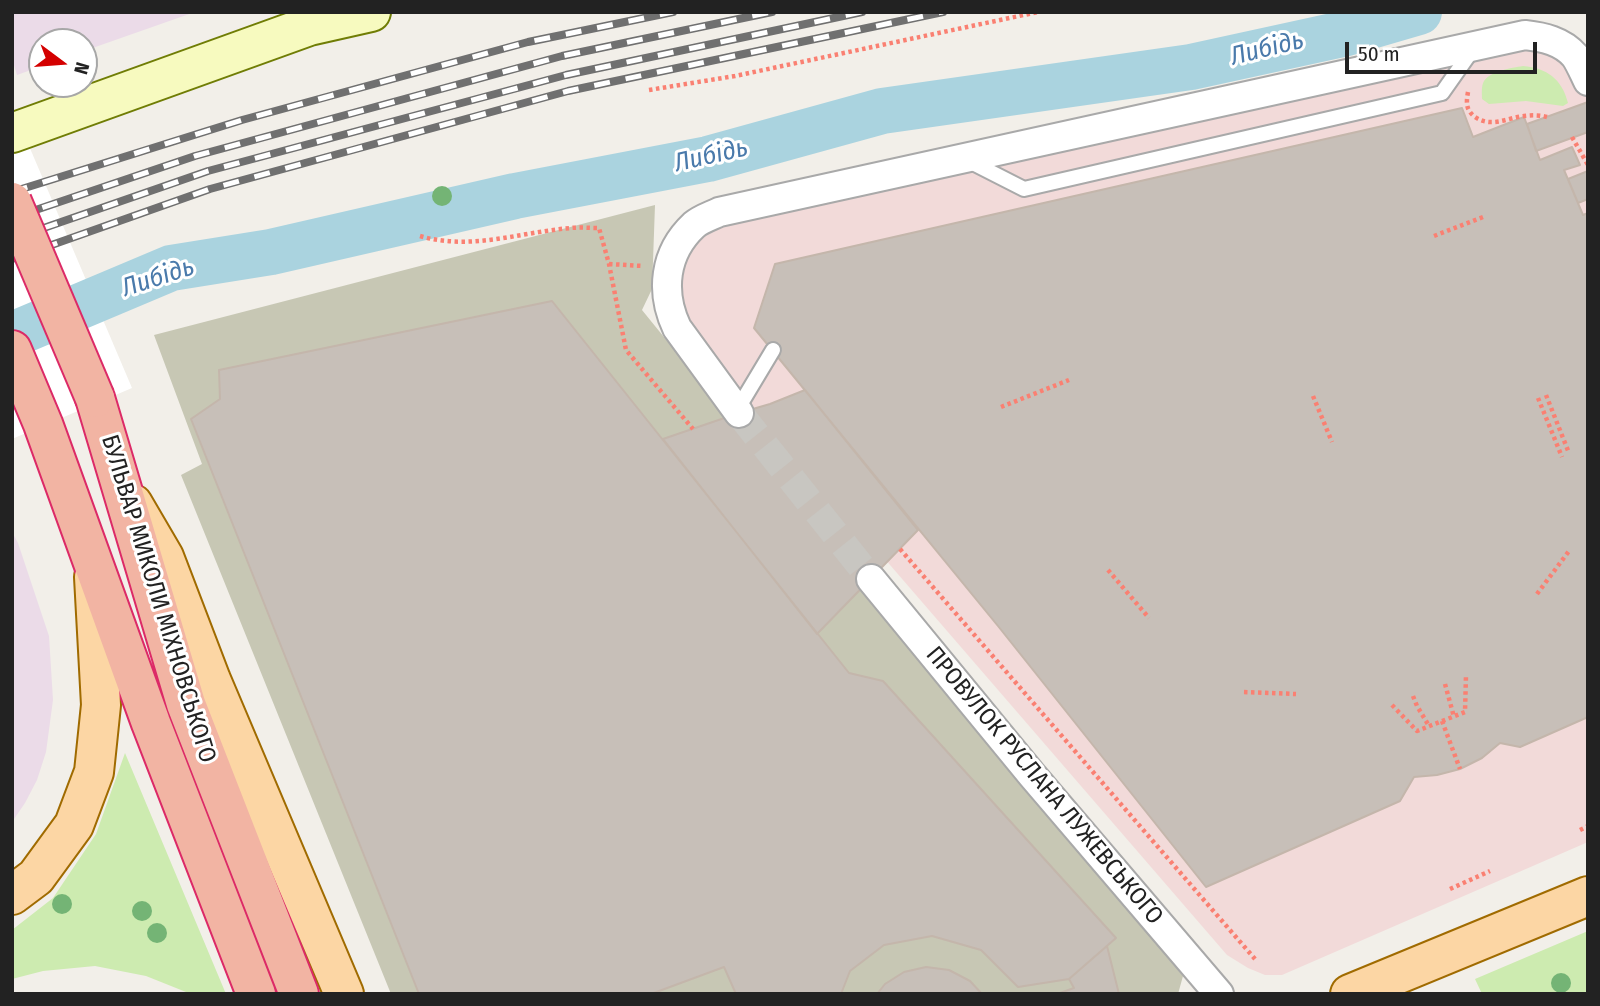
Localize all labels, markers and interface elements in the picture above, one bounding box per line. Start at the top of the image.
water label: Либідь [1227,25,1307,73]
north arrow [28,28,98,98]
scale bar [1348,28,1540,72]
text: 50 m [1358,41,1400,67]
text: N [69,60,94,77]
water label: Либідь [671,132,751,180]
water label: Либідь [118,252,198,304]
street label: БУЛЬВАР МИКОЛИ МІХНОВСЬКОГО [94,431,222,767]
street label: ПРОВУЛОК РУСЛАНА ЛУЖЕВСЬКОГО [919,641,1169,931]

